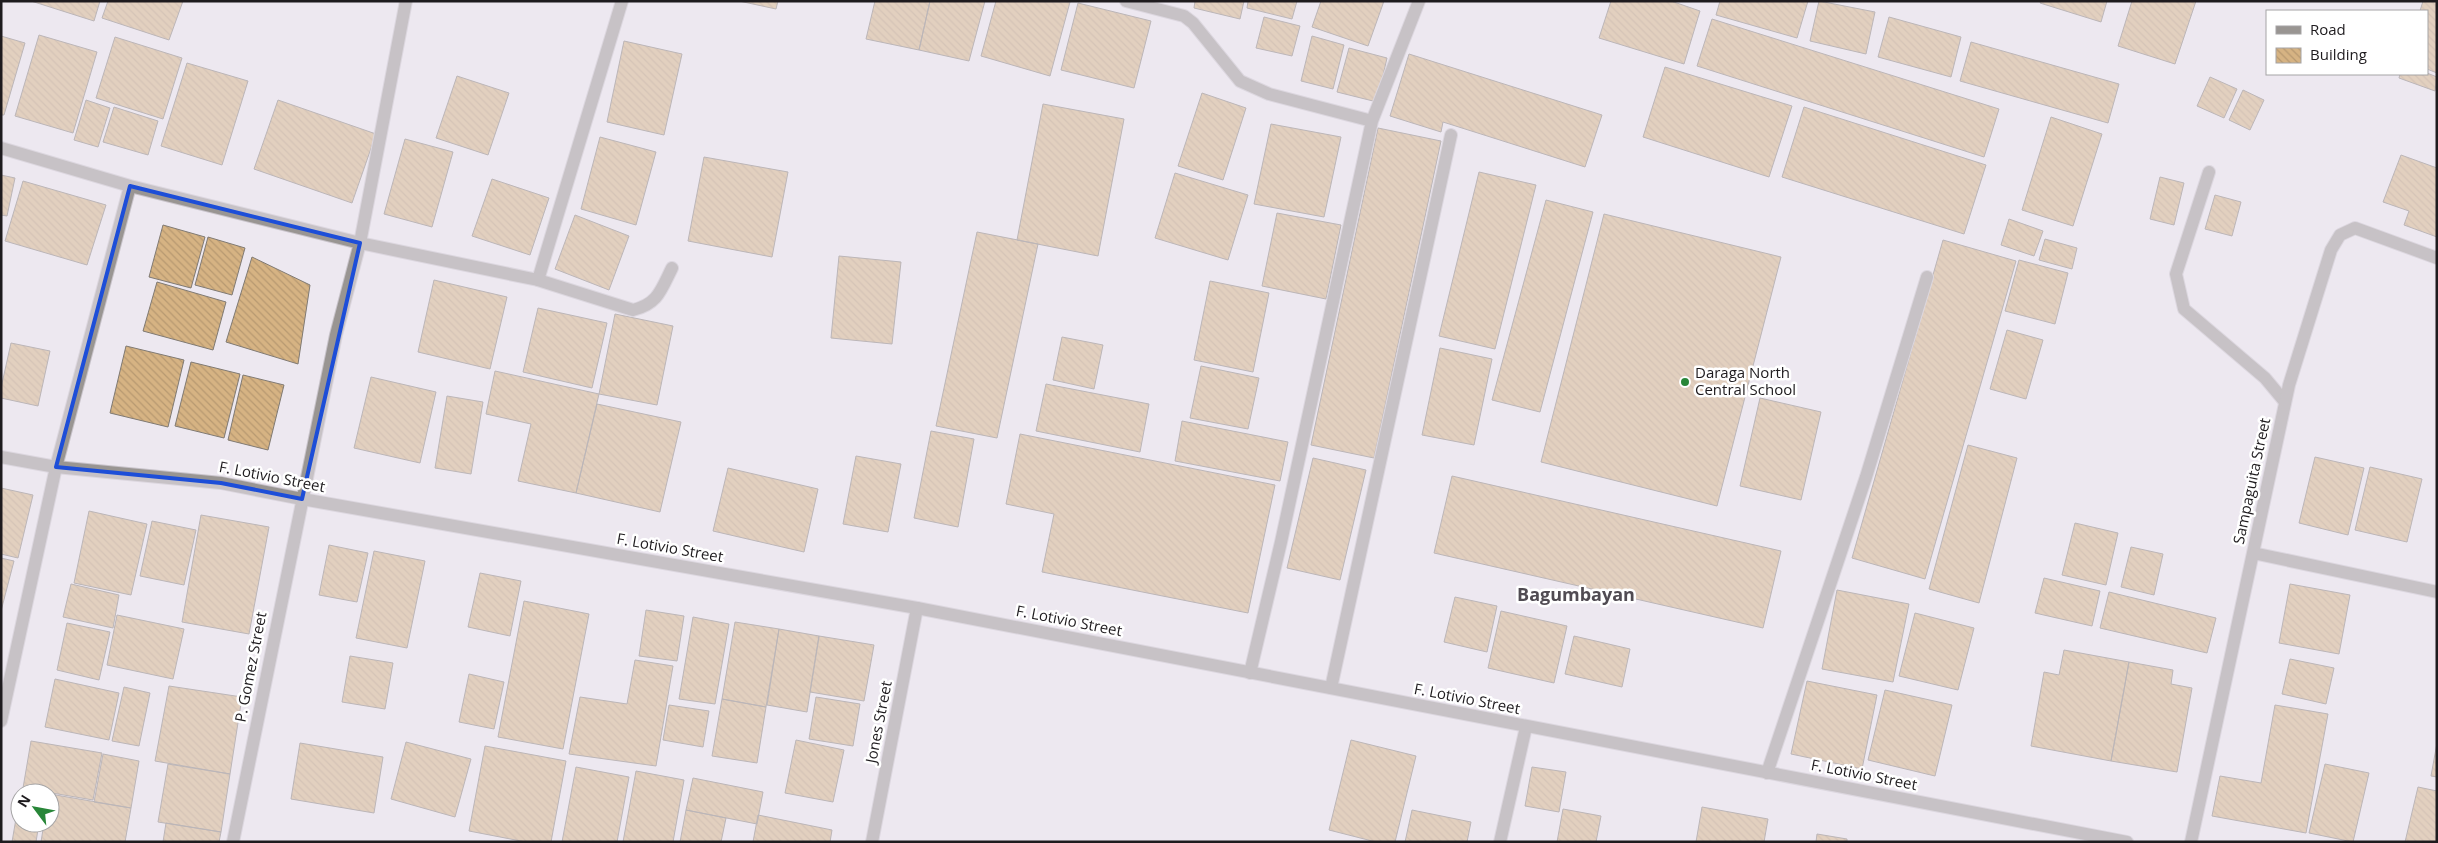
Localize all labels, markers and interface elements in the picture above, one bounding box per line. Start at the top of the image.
legend [2266,10,2428,75]
text: Road [2310,19,2346,39]
text: Building [2310,44,2367,64]
place label: Daraga North Central School [1695,362,1796,399]
marker: Daraga North Central School [1679,376,1691,388]
street label: Sampaguita Street [2228,416,2274,546]
street label: F. Lotivio Street [217,456,327,496]
street label: F. Lotivio Street [615,528,725,566]
district label: Bagumbayan [1517,582,1635,606]
street label: F. Lotivio Street [1014,600,1124,640]
street label: P. Gomez Street [230,610,271,724]
street label: F. Lotivio Street [1412,678,1522,718]
street label: Jones Street [860,679,896,767]
street label: F. Lotivio Street [1809,754,1919,794]
north arrow [10,783,60,833]
text: N [12,791,35,811]

